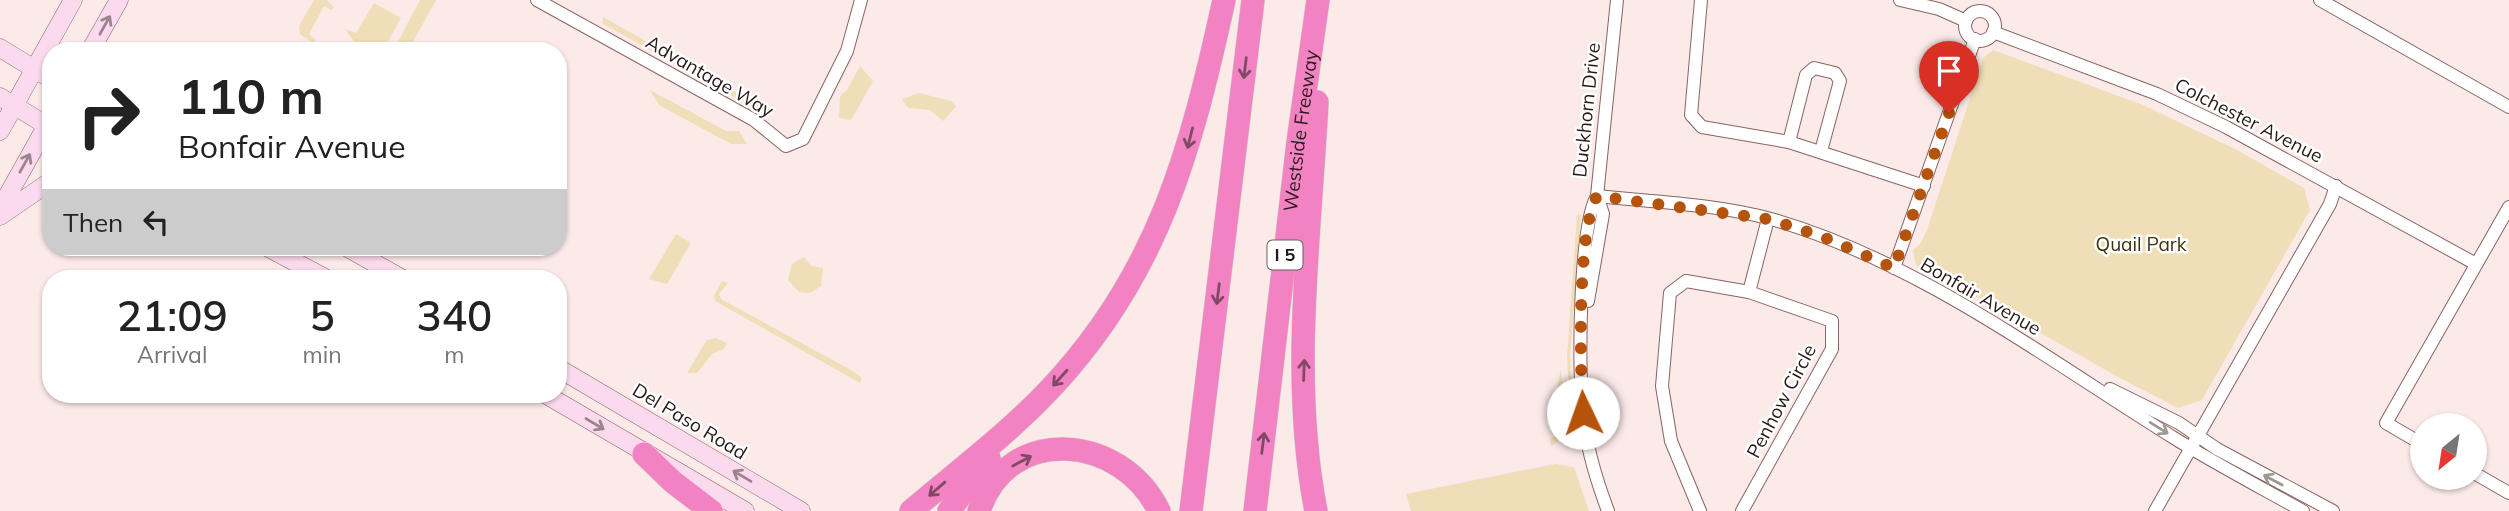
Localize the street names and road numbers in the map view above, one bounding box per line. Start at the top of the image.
street label: Advantage Way [642,30,778,122]
street label: Duckhorn Drive [1567,42,1605,178]
street label: Westside Freeway [1278,48,1323,213]
street label: Colchester Avenue [2171,72,2327,168]
road number: I 5 [1268,241,1302,270]
street label: Bonfair Avenue [1916,252,2046,340]
street label: Penhow Circle [1741,340,1821,462]
street label: Del Paso Road [628,377,752,465]

